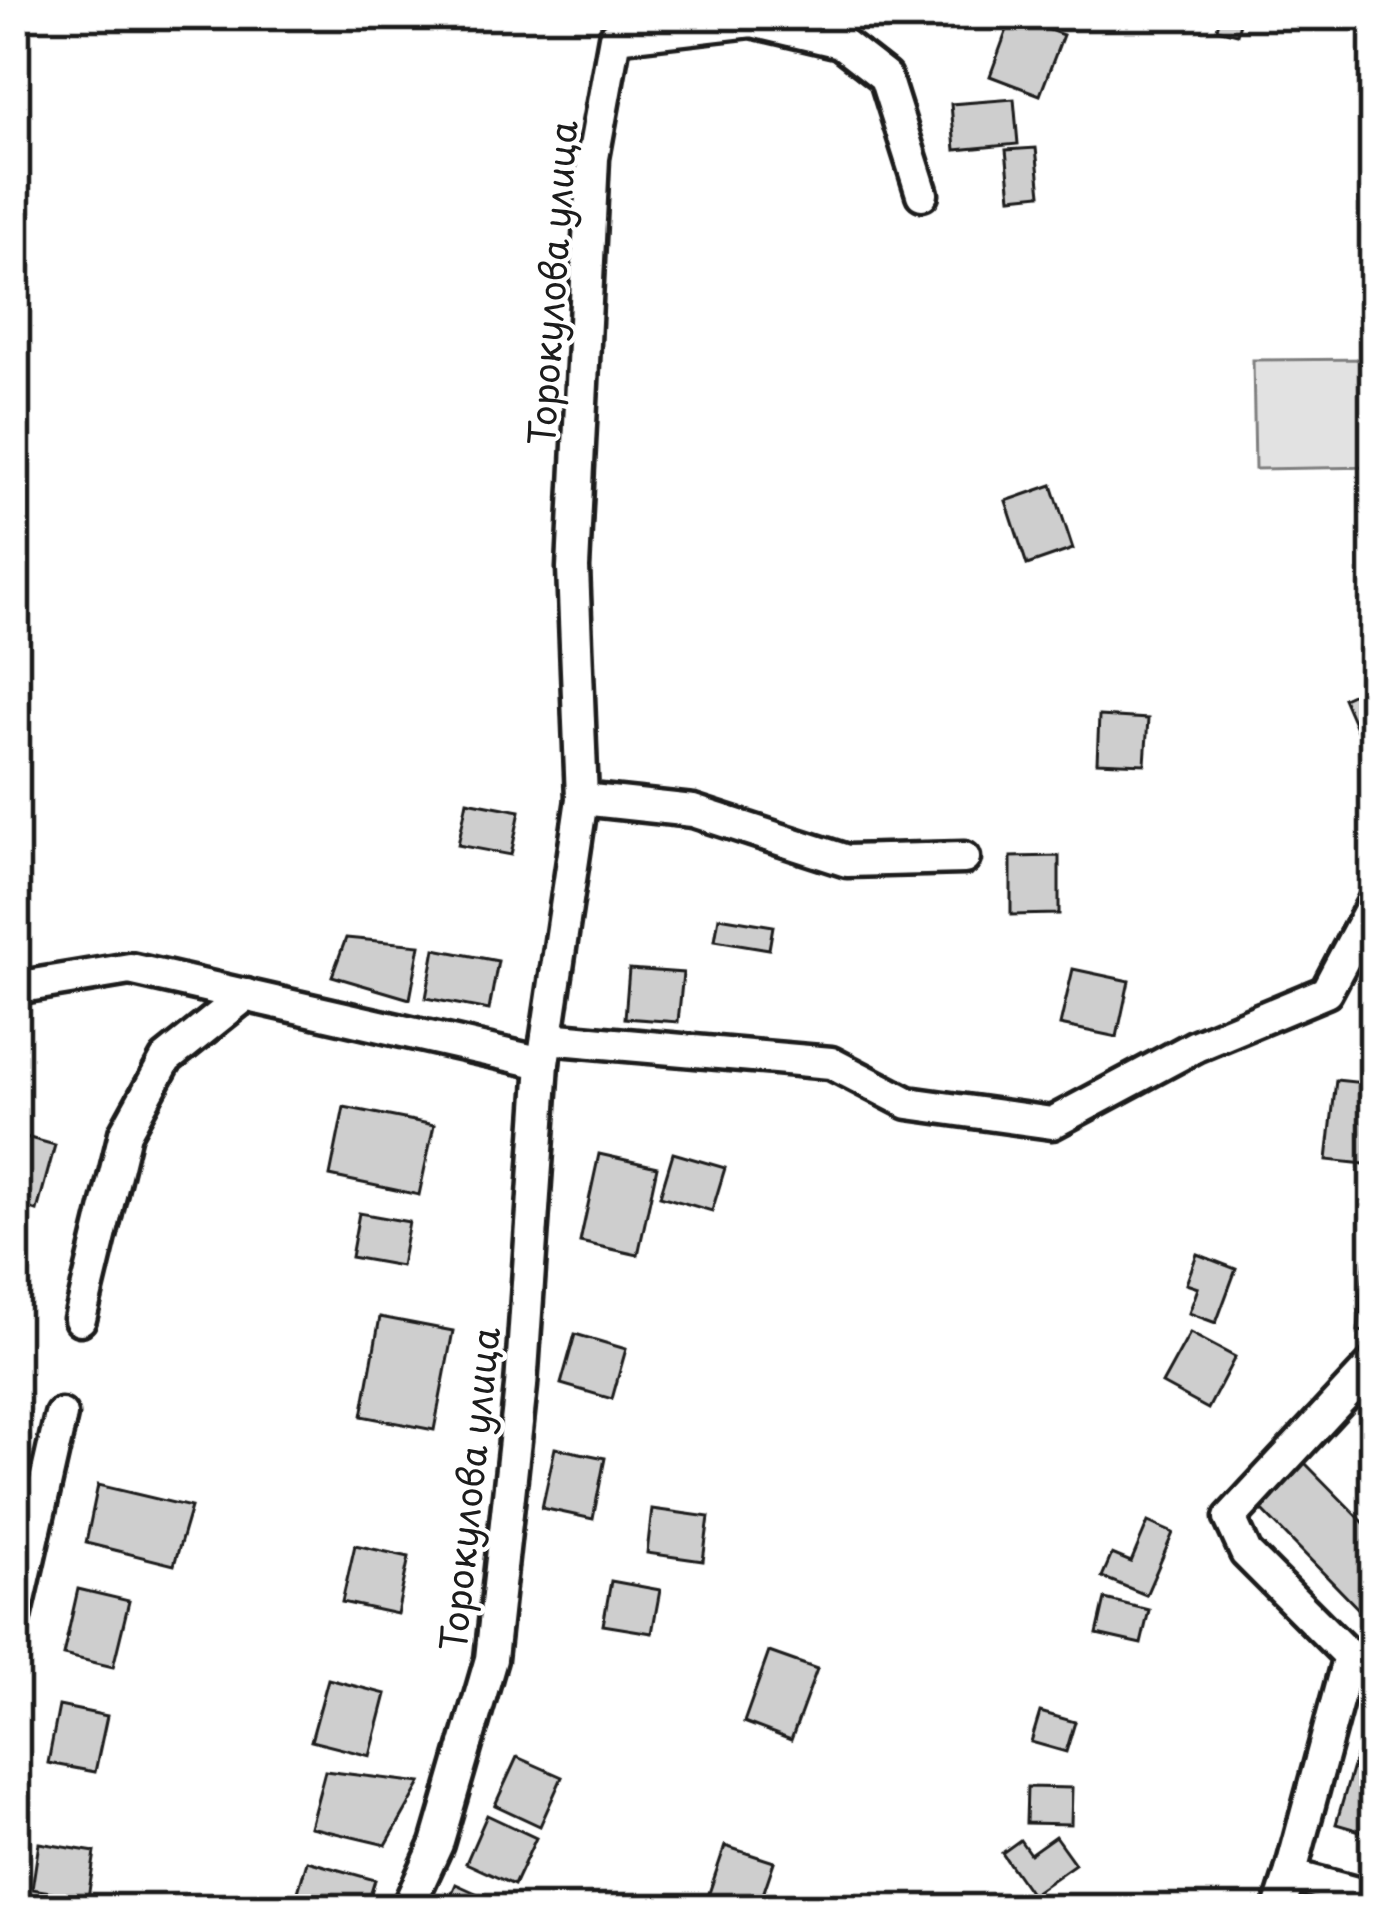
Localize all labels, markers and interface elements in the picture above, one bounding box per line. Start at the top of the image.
street label: Торокулова улица [513,118,589,447]
street label: Торокулова улица [424,1324,512,1654]

